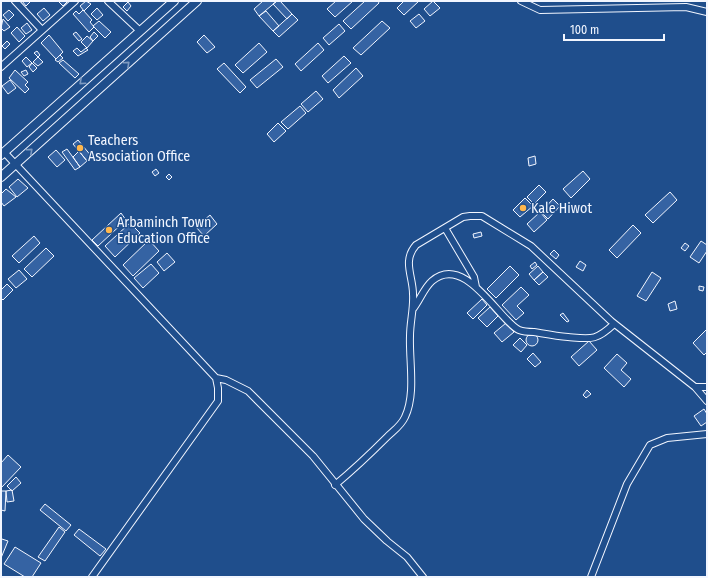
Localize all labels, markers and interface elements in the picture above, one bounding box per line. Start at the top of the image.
scale bar [564,16,664,42]
text: 100 m [570,23,599,37]
one-way arrow [122,61,130,68]
one-way arrow [80,78,87,85]
place label: Teachers Association Office [88,132,190,165]
marker: Teachers Association Office [75,143,85,153]
one-way arrow [25,148,33,155]
place label: Kale Hiwot [531,200,592,217]
marker: Kale Hiwot [518,203,528,213]
place label: Arbaminch Town Education Office [117,214,211,247]
marker: Arbaminch Town Education Office [104,225,114,235]

